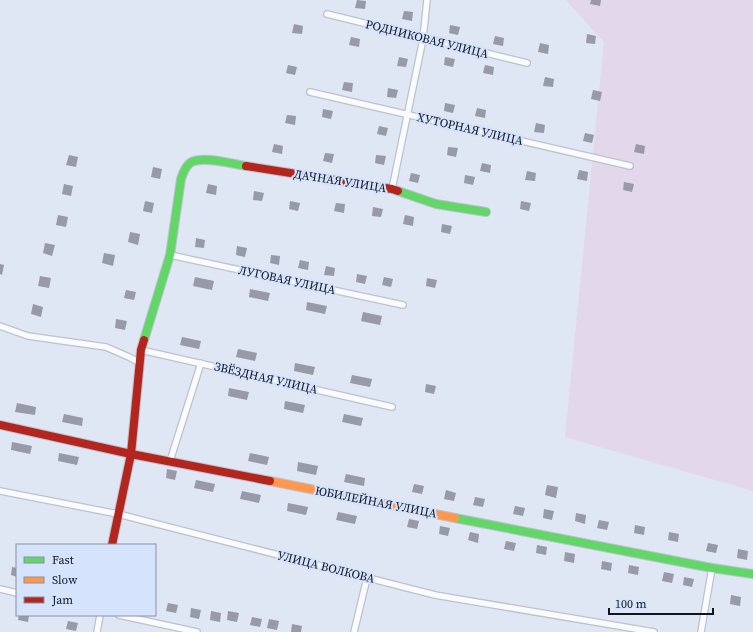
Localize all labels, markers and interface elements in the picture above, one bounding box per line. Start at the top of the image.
street label: РОДНИКОВАЯ УЛИЦА [364,16,490,62]
street label: ХУТОРНАЯ УЛИЦА [415,109,525,149]
street label: ДАЧНАЯ УЛИЦА [293,166,388,196]
street label: ЛУГОВАЯ УЛИЦА [237,262,337,298]
street label: ЗВЁЗДНАЯ УЛИЦА [213,358,319,398]
street label: ЮБИЛЕЙНАЯ УЛИЦА [314,482,438,522]
legend [16,544,156,616]
street label: УЛИЦА ВОЛКОВА [276,547,376,587]
text: Fast [52,552,74,568]
text: Slow [52,572,78,588]
scale bar [609,590,713,616]
text: Jam [51,592,73,608]
text: 100 m [615,596,647,612]

